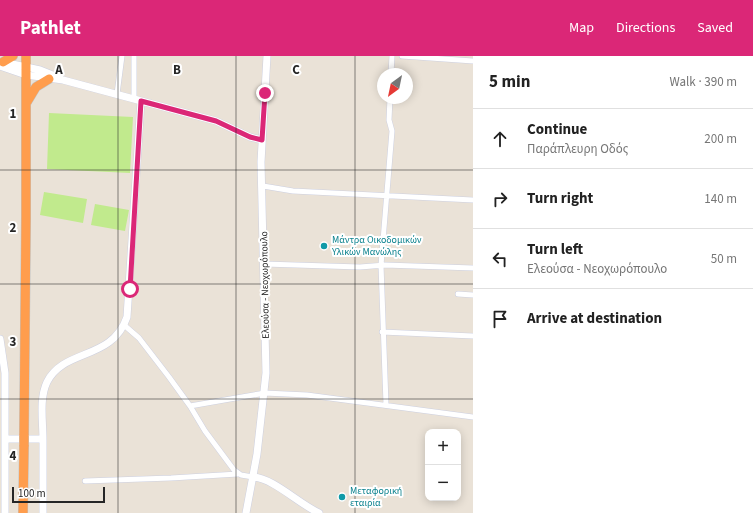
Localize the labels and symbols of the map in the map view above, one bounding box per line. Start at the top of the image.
text: A [54,61,63,79]
text: B [173,61,181,79]
text: C [292,61,300,79]
north arrow [377,68,413,104]
route end [256,84,274,102]
text: 1 [10,105,17,123]
text: 2 [10,219,17,237]
street label: Ελεούσα - Νεοχωρόπουλο [257,231,273,339]
place label: Μάντρα Οικοδομικών Υλικών Μανώλης [331,233,422,259]
marker: Μάντρα Οικοδομικών Υλικών Μανώλης [319,241,329,251]
route start [121,280,139,298]
text: 3 [10,333,17,351]
text: 4 [10,447,17,465]
place label: Μεταφορική εταιρία [350,484,402,510]
scale bar [12,485,105,504]
marker: Μεταφορική εταιρία [337,492,347,502]

